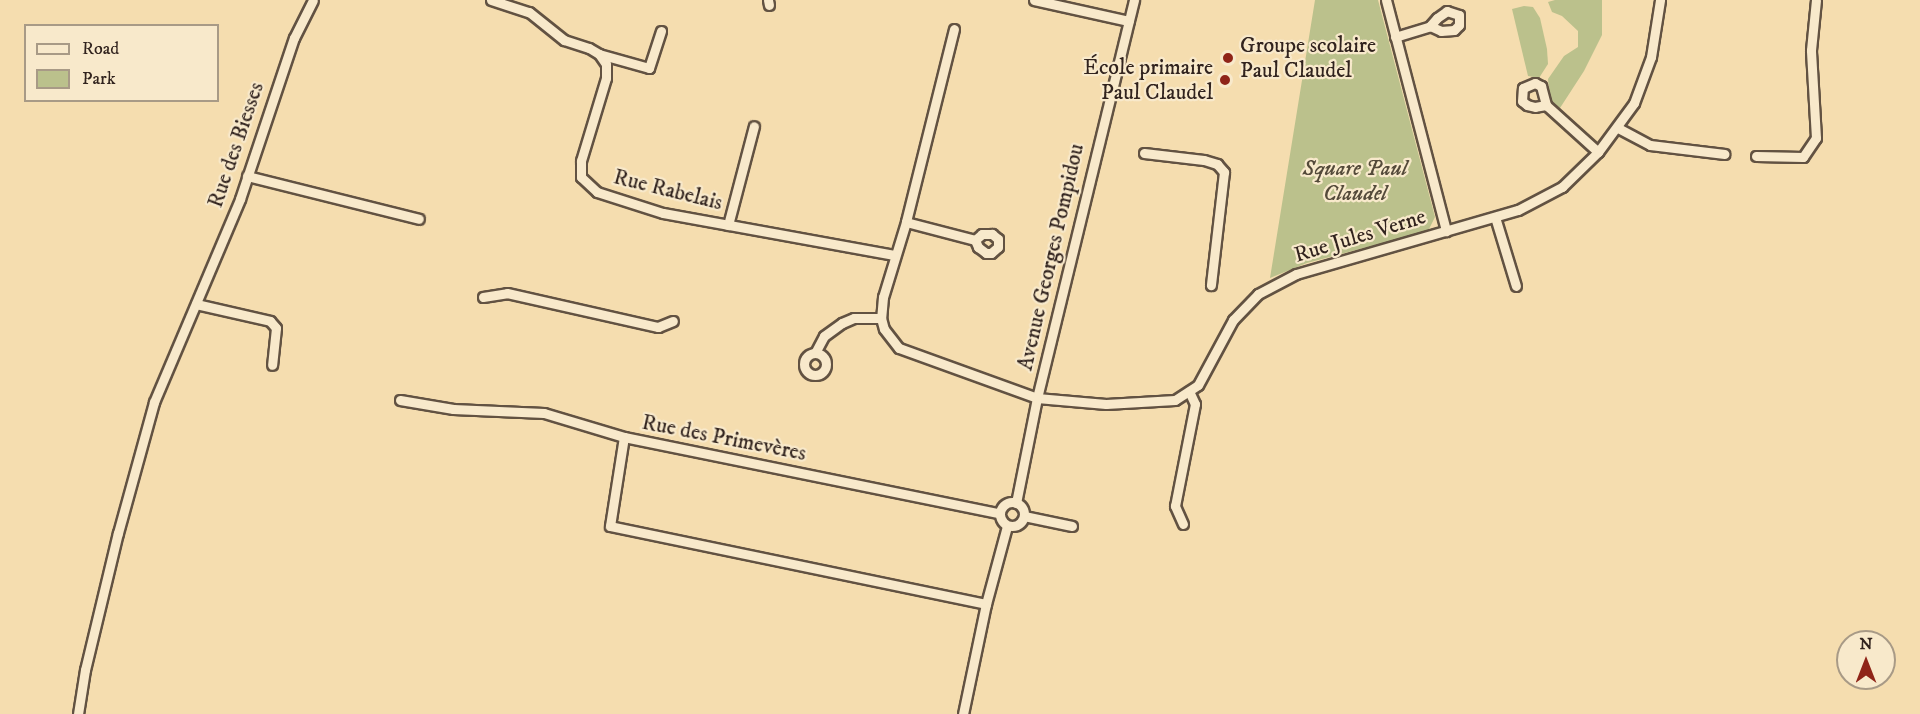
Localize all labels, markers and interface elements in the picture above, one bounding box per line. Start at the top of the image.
legend [24,24,219,102]
place label: Groupe scolaire Paul Claudel [1240,32,1376,84]
text: Road [82,38,119,60]
marker: Groupe scolaire Paul Claudel [1221,51,1235,65]
place label: École primaire Paul Claudel [1083,54,1213,106]
text: Park [82,68,116,90]
marker: École primaire Paul Claudel [1218,73,1232,87]
street label: Rue des Biesses [202,79,270,211]
street label: Avenue Georges Pompidou [1012,141,1090,373]
park label: Square Paul Claudel [1302,155,1408,206]
street label: Rue Rabelais [611,164,725,216]
street label: Rue Jules Verne [1291,203,1429,269]
street label: Rue des Primevères [640,409,808,467]
north arrow [1836,630,1896,690]
text: N [1859,634,1873,654]

